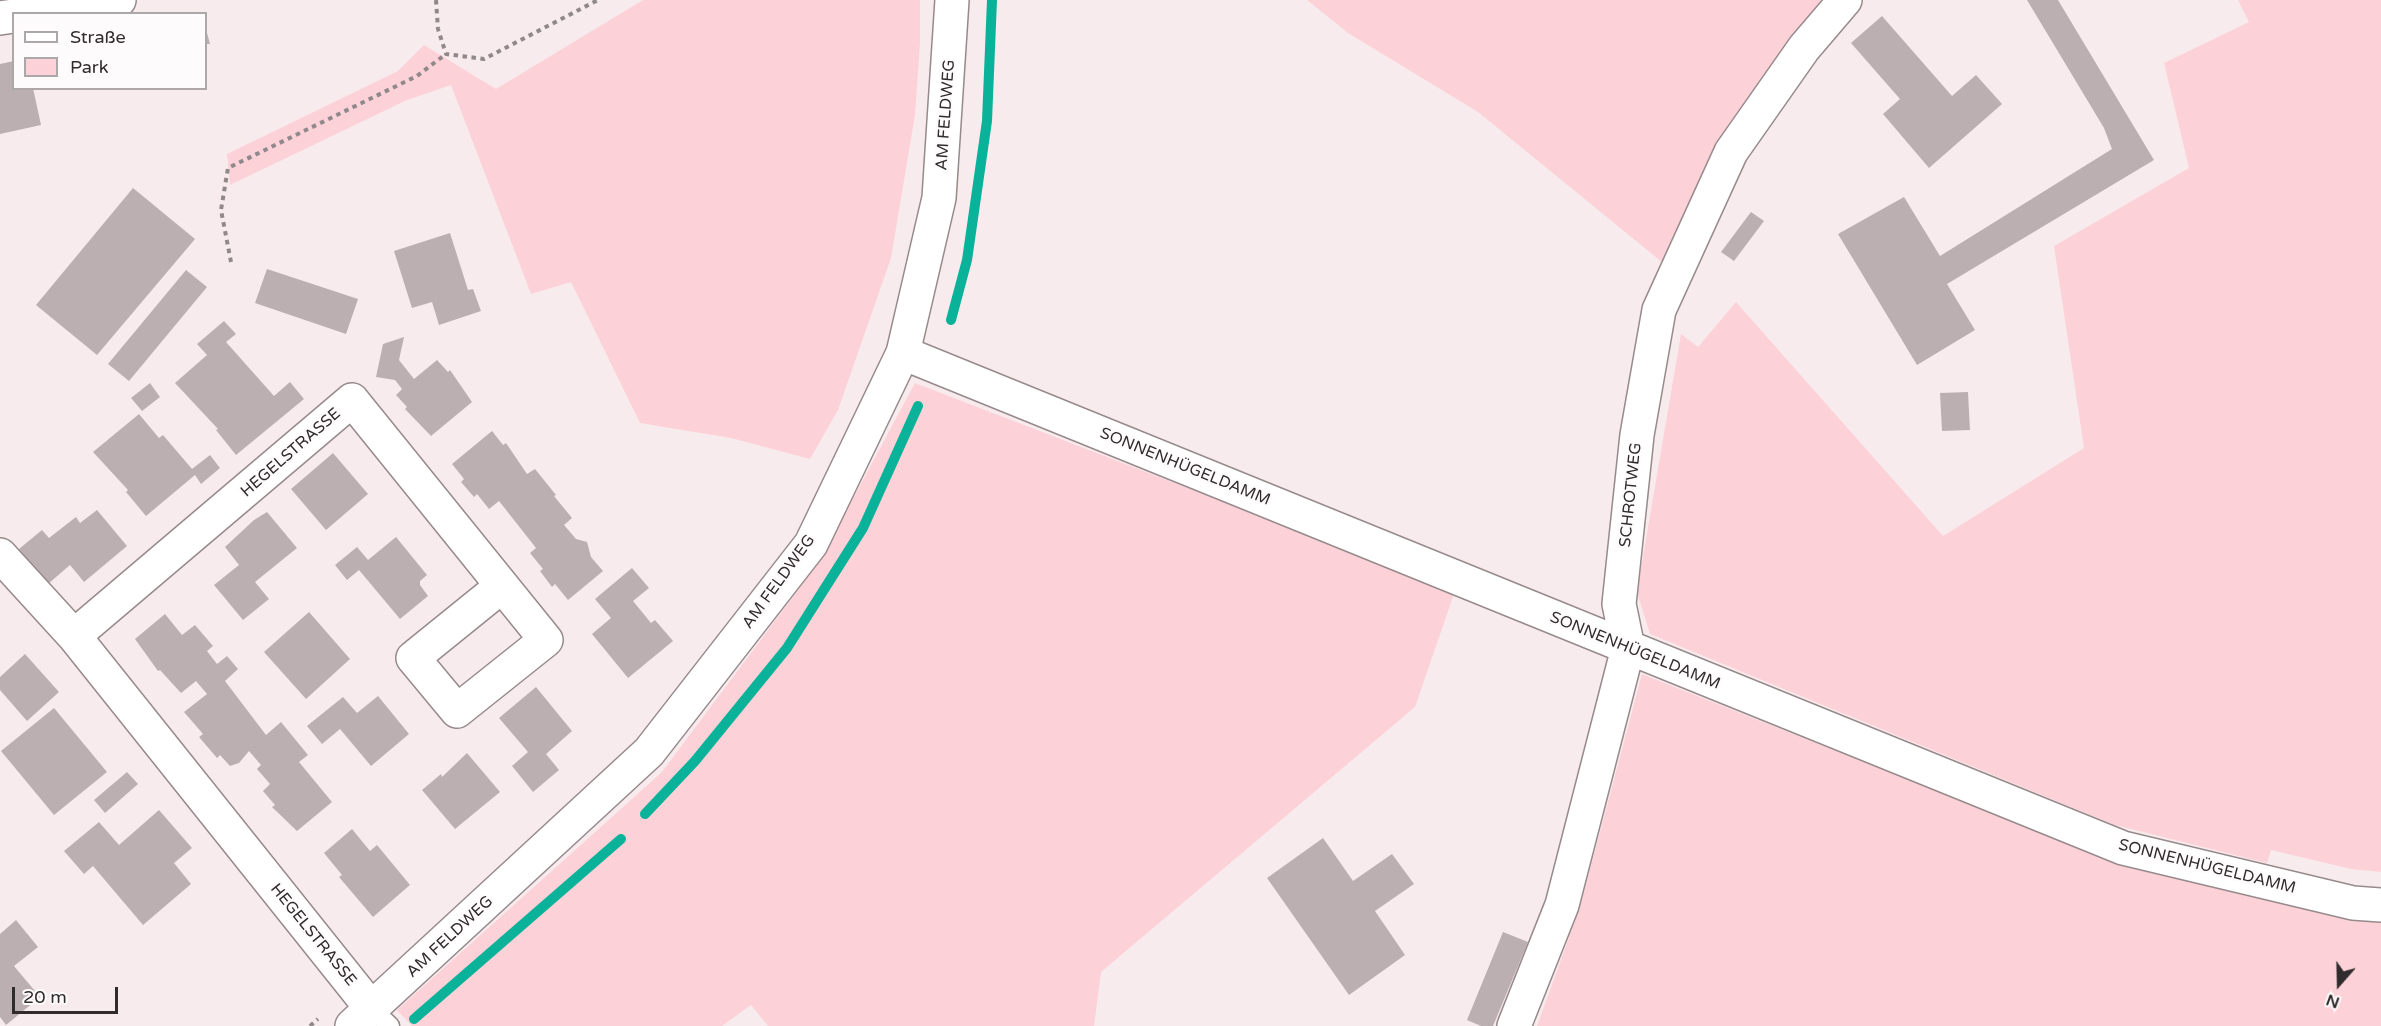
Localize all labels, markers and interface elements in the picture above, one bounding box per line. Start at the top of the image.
legend [12,12,207,90]
text: Straße [70,26,126,48]
text: Park [70,56,108,78]
street label: AM FELDWEG [933,59,959,171]
street label: HEGELSTRASSE [237,404,345,502]
street label: SONNENHÜGELDAMM [1097,424,1273,510]
street label: SCHROTWEG [1616,442,1646,548]
street label: AM FELDWEG [739,531,819,633]
street label: SONNENHÜGELDAMM [1547,608,1723,694]
street label: SONNENHÜGELDAMM [2116,836,2298,898]
street label: HEGELSTRASSE [266,880,360,990]
street label: AM FELDWEG [403,892,497,982]
north arrow [2309,954,2369,1014]
scale bar [15,975,122,1013]
text: 20 m [23,986,67,1008]
text: N [2323,989,2342,1013]

